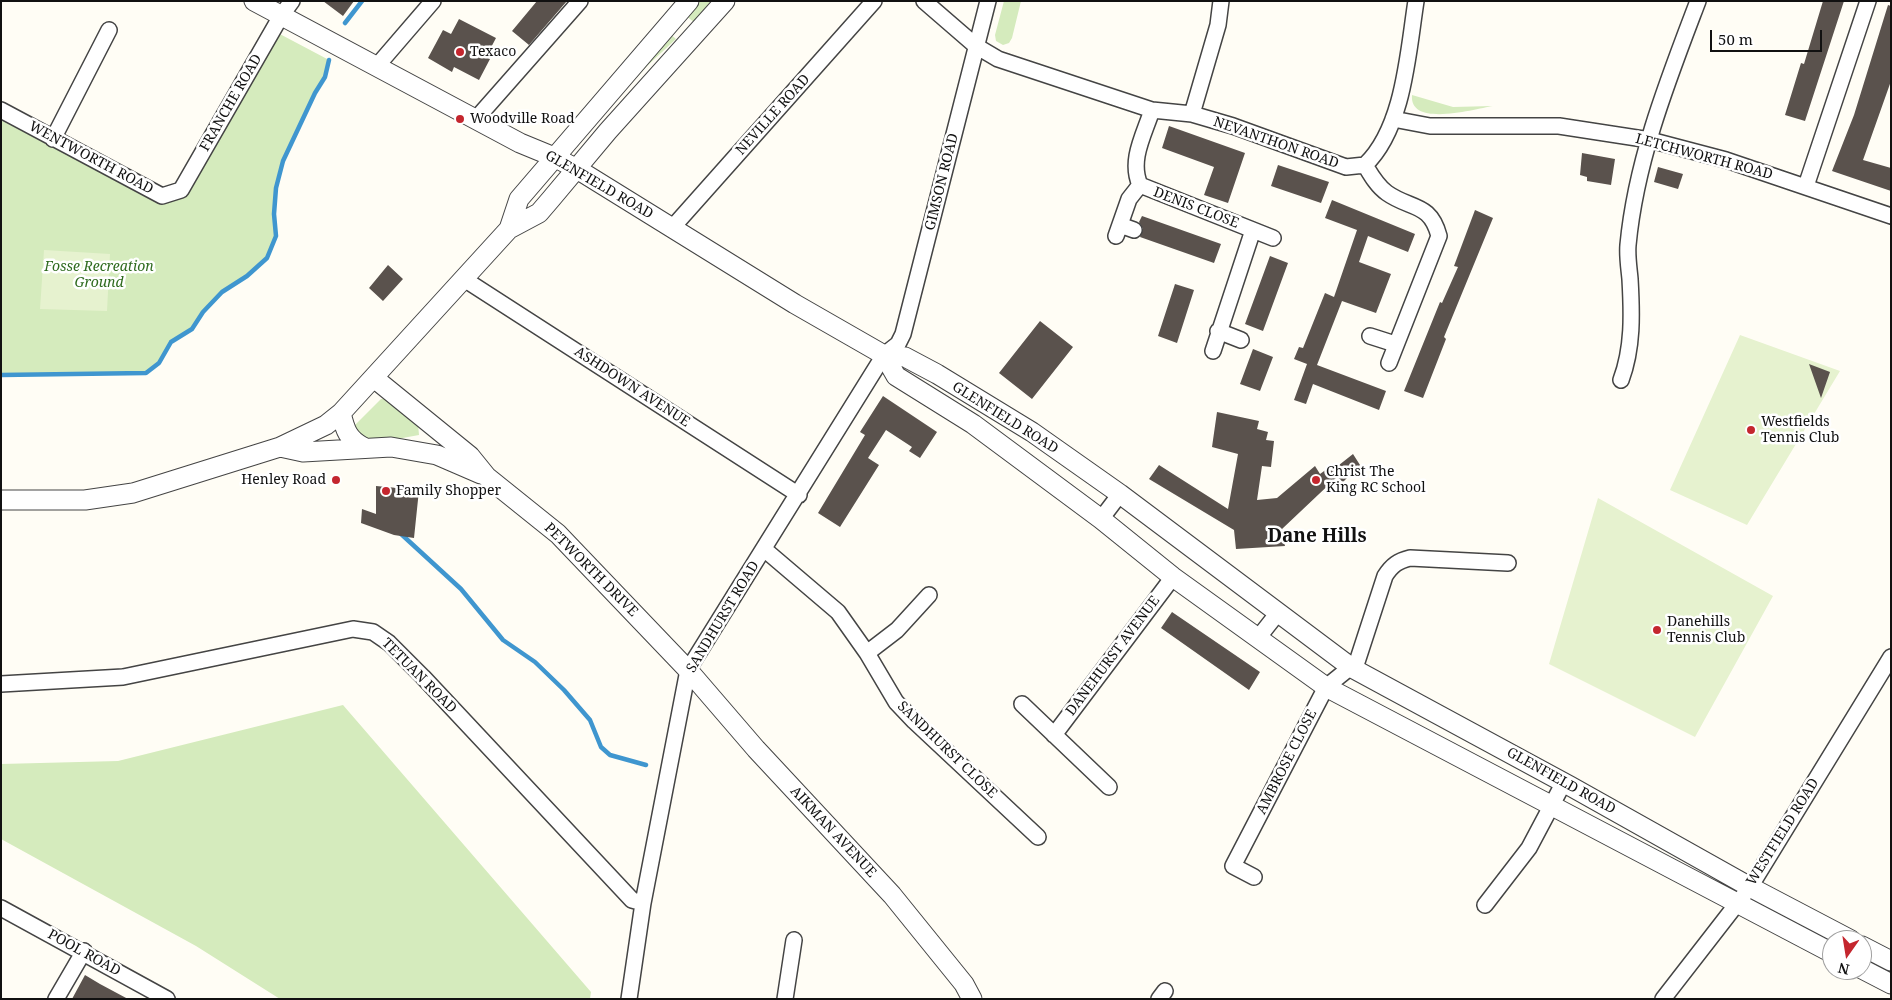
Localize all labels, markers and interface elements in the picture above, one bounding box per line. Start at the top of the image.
scale bar [1712,20,1824,52]
text: 50 m [1718,29,1753,49]
place label: Texaco [470,44,516,60]
marker: Texaco [454,46,466,58]
street label: FRANCHE ROAD [196,52,266,154]
street label: NEVILLE ROAD [732,71,814,159]
place label: Woodville Road [470,111,575,127]
marker: Woodville Road [454,113,466,125]
street label: NEVANTHON ROAD [1211,114,1341,172]
street label: WENTWORTH ROAD [26,118,156,198]
street label: LETCHWORTH ROAD [1633,131,1775,183]
street label: GIMSON ROAD [922,132,962,232]
street label: GLENFIELD ROAD [542,147,656,223]
street label: DENIS CLOSE [1151,184,1241,232]
park label: Fosse Recreation Ground [44,259,154,292]
street label: ASHDOWN AVENUE [571,343,693,431]
street label: GLENFIELD ROAD [949,379,1061,457]
place label: Westfields Tennis Club [1761,414,1839,447]
marker: Westfields Tennis Club [1745,424,1757,436]
place label: Christ The King RC School [1326,464,1426,497]
place label: Henley Road [241,472,326,488]
marker: Henley Road [330,474,342,486]
marker: Christ The King RC School [1310,474,1322,486]
place label: Family Shopper [396,483,501,499]
marker: Family Shopper [380,485,392,497]
street label: PETWORTH DRIVE [541,520,641,620]
district label: Dane Hills [1267,526,1367,548]
street label: SANDHURST ROAD [683,558,763,676]
street label: DANEHURST AVENUE [1063,593,1163,719]
place label: Danehills Tennis Club [1667,614,1745,646]
marker: Danehills Tennis Club [1651,624,1663,636]
street label: TETUAN ROAD [378,635,460,717]
street label: SANDHURST CLOSE [894,698,1000,802]
street label: AMBROSE CLOSE [1253,707,1321,817]
street label: GLENFIELD ROAD [1504,744,1618,818]
street label: WESTFIELD ROAD [1743,775,1823,889]
street label: AIKMAN AVENUE [786,783,880,881]
street label: POOL ROAD [45,926,123,980]
north arrow [1822,930,1872,980]
text: N [1836,959,1851,980]

